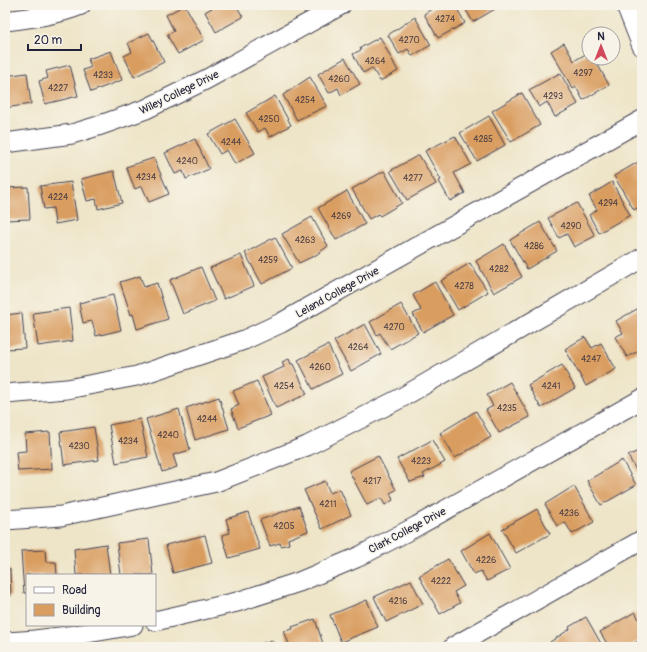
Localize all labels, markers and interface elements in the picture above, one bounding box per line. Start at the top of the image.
house number: 4274 [435,14,456,25]
scale bar [28,26,81,52]
north arrow [581,26,621,66]
text: N [597,30,605,43]
text: 20 m [34,33,63,48]
house number: 4270 [398,35,420,46]
house number: 4264 [365,56,386,67]
street label: Wiley College Drive [137,67,222,117]
house number: 4297 [573,68,593,79]
house number: 4233 [93,70,113,81]
house number: 4260 [328,74,350,85]
house number: 4227 [48,83,68,94]
house number: 4293 [543,91,563,102]
house number: 4254 [295,95,316,106]
house number: 4250 [258,114,280,125]
house number: 4285 [473,134,493,145]
house number: 4244 [221,137,242,148]
house number: 4240 [176,156,198,167]
house number: 4234 [136,172,157,183]
house number: 4277 [403,173,423,184]
house number: 4224 [48,192,69,203]
house number: 4294 [598,198,619,209]
house number: 4269 [331,211,351,222]
house number: 4290 [560,221,582,232]
house number: 4263 [295,235,315,246]
house number: 4286 [524,241,544,252]
house number: 4259 [258,255,278,266]
street label: Leland College Drive [293,264,382,321]
house number: 4282 [489,264,509,275]
house number: 4278 [454,281,474,292]
house number: 4270 [383,322,405,333]
house number: 4264 [348,342,369,353]
house number: 4247 [581,354,601,365]
house number: 4260 [309,362,331,373]
house number: 4254 [274,381,295,392]
house number: 4241 [542,381,561,392]
house number: 4235 [497,403,517,414]
house number: 4244 [197,414,218,425]
house number: 4240 [157,430,179,441]
house number: 4234 [118,436,139,447]
house number: 4230 [68,441,90,452]
house number: 4223 [411,456,431,467]
house number: 4217 [363,476,382,487]
house number: 4211 [319,499,337,510]
street label: Clark College Drive [366,504,449,556]
house number: 4236 [559,508,579,519]
house number: 4205 [273,521,295,532]
house number: 4226 [476,555,496,566]
legend [26,574,156,626]
house number: 4222 [431,576,451,587]
text: Road [62,583,87,598]
house number: 4216 [388,596,408,607]
text: Building [62,603,101,618]

